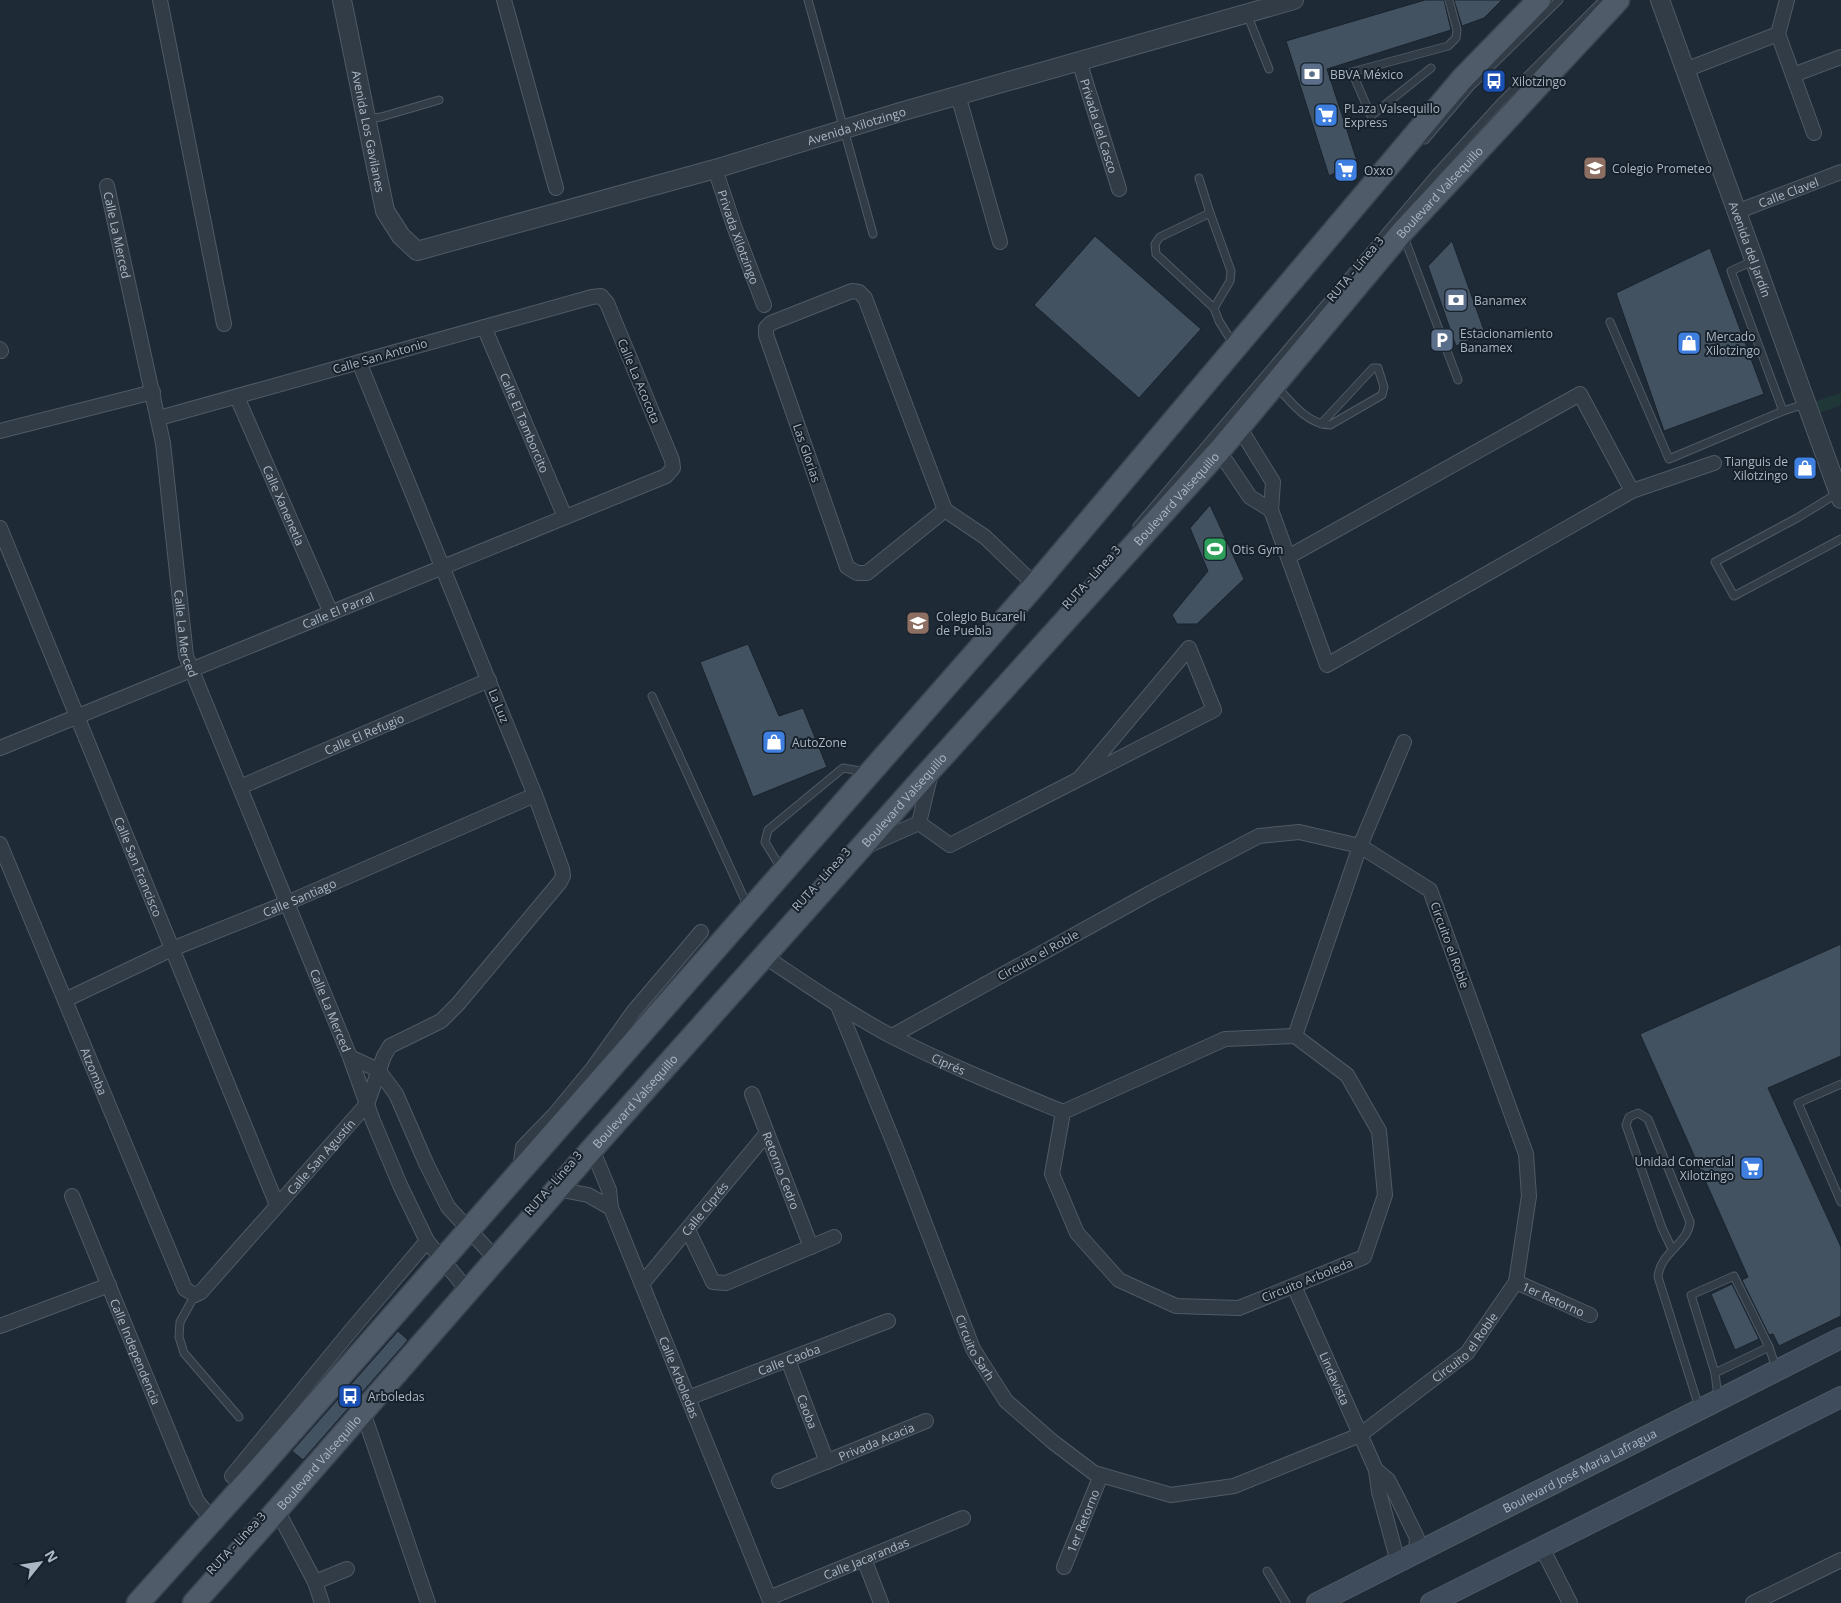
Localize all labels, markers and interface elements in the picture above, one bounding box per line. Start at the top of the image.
bank icon: BBVA México [1299,61,1325,87]
place label: BBVA México [1330,66,1403,83]
bus stop icon: Xilotzingo [1481,68,1507,94]
street label: Avenida Los Gavilanes [348,69,390,194]
place label: Xilotzingo [1512,73,1566,90]
street label: Privada del Casco [1077,77,1122,175]
place label: PLaza Valsequillo Express [1344,100,1440,131]
street label: Avenida Xilotzingo [805,102,908,149]
supermarket icon: PLaza Valsequillo Express [1313,102,1339,128]
street label: Boulevard Valsequillo [1392,142,1486,242]
school or university icon: Colegio Prometeo [1582,155,1608,181]
supermarket icon: Oxxo [1333,157,1359,183]
place label: Colegio Prometeo [1612,160,1712,177]
place label: Oxxo [1364,162,1393,179]
street label: Calle Clavel [1756,173,1821,211]
street label: Privada Xilotzingo [714,188,764,287]
street label: Calle La Merced [100,190,135,280]
street label: Avenida del Jardín [1725,199,1776,299]
street label: RUTA - Línea 3 [1323,233,1387,305]
bank icon: Banamex [1443,287,1469,313]
place label: Banamex [1474,292,1527,309]
place label: Estacionamiento Banamex [1460,325,1553,356]
parking icon: Estacionamiento Banamex [1429,327,1455,353]
place label: Mercado Xilotzingo [1706,328,1760,359]
shop icon: Mercado Xilotzingo [1676,330,1702,356]
street label: Calle San Antonio [331,334,429,378]
street label: Calle La Acocota [613,336,665,426]
street label: Calle El Tamborcito [496,370,554,475]
street label: Las Glorias [789,421,825,485]
street label: Boulevard Valsequillo [1129,448,1223,549]
place label: Tianguis de Xilotzingo [1725,453,1788,484]
shop icon: Tianguis de Xilotzingo [1792,455,1818,481]
street label: Calle Xanenetla [259,462,309,548]
sports icon: Otis Gym [1202,536,1228,562]
street label: RUTA - Línea 3 [1058,541,1124,613]
place label: Otis Gym [1232,541,1283,558]
street label: Calle El Parral [299,588,376,632]
street label: Calle La Merced [170,589,202,680]
place label: Colegio Bucareli de Puebla [936,608,1026,639]
school or university icon: Colegio Bucareli de Puebla [905,610,931,636]
street label: La Luz [485,686,514,726]
street label: Calle El Refugio [321,709,407,758]
shop icon: AutoZone [761,729,787,755]
place label: AutoZone [792,734,847,751]
street label: Boulevard Valsequillo [857,749,950,850]
street label: Calle San Francisco [111,814,167,919]
street label: RUTA - Línea 3 [788,843,854,915]
street label: Calle Santiago [260,874,339,920]
street label: Circuito el Roble [1426,899,1474,991]
street label: Circuito el Roble [994,925,1082,984]
street label: Calle La Merced [306,966,356,1054]
street label: Atzomba [77,1045,112,1097]
street label: Ciprés [929,1048,968,1079]
street label: Boulevard Valsequillo [588,1050,681,1152]
street label: Calle San Agustín [283,1115,359,1198]
street label: Retorno Cedro [759,1129,804,1212]
street label: RUTA - Línea 3 [520,1147,586,1219]
place label: Unidad Comercial Xilotzingo [1634,1153,1734,1184]
supermarket icon: Unidad Comercial Xilotzingo [1739,1155,1765,1181]
street label: Calle Ciprés [677,1178,732,1239]
street label: Circuito Arboleda [1259,1254,1355,1306]
street label: 1er Retorno [1519,1277,1587,1320]
street label: Calle Independencia [106,1296,165,1407]
street label: Circuito el Roble [1428,1308,1501,1386]
street label: Circuito Sarh [952,1312,999,1383]
street label: Calle Arboledas [655,1334,704,1421]
street label: Calle Caoba [755,1339,822,1379]
street label: Lindavista [1316,1349,1354,1407]
bus stop icon: Arboledas [337,1383,363,1409]
place label: Arboledas [368,1388,425,1405]
street label: Caoba [793,1392,822,1431]
street label: Boulevard Valsequillo [273,1411,365,1513]
street label: Privada Acacia [836,1418,917,1464]
street label: Boulevard José María Lafragua [1499,1424,1659,1516]
street label: 1er Retorno [1062,1486,1103,1555]
street label: RUTA - Línea 3 [202,1508,270,1578]
street label: Calle Jacarandas [821,1533,912,1583]
north arrow [15,1538,65,1588]
text: N [41,1547,63,1566]

